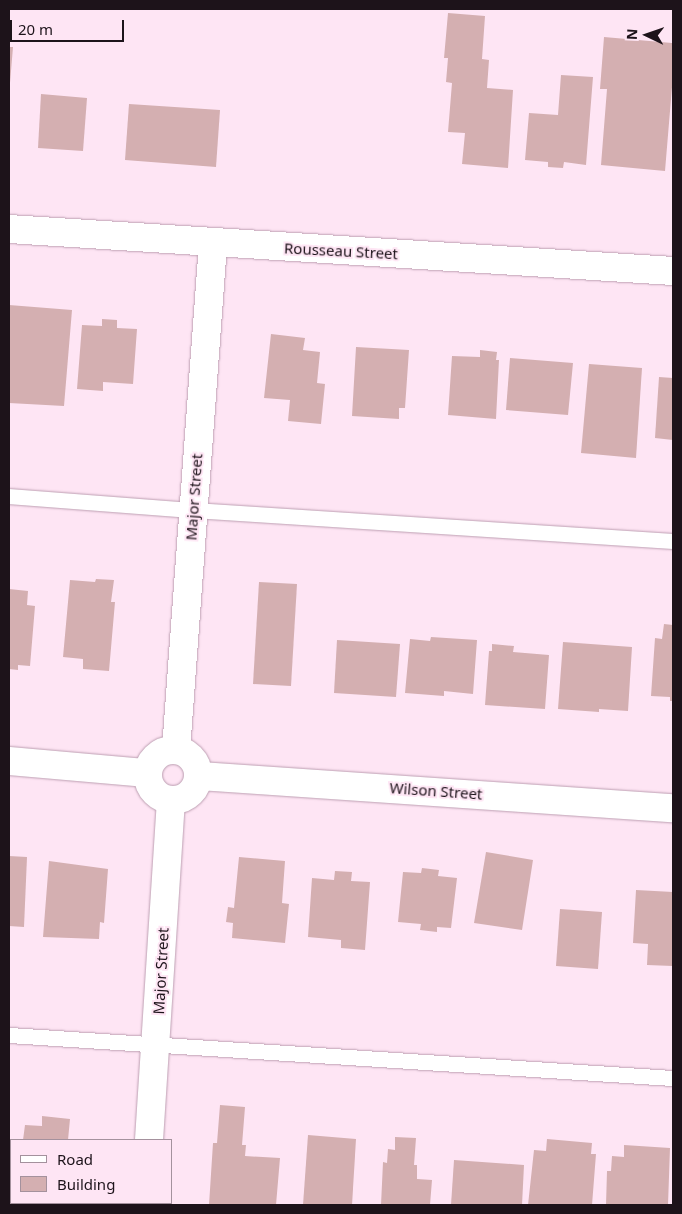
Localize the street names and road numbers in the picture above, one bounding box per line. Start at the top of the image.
street label: Rousseau Street [284,239,398,263]
street label: Major Street [182,453,206,541]
street label: Wilson Street [389,779,483,803]
street label: Major Street [150,927,172,1015]

